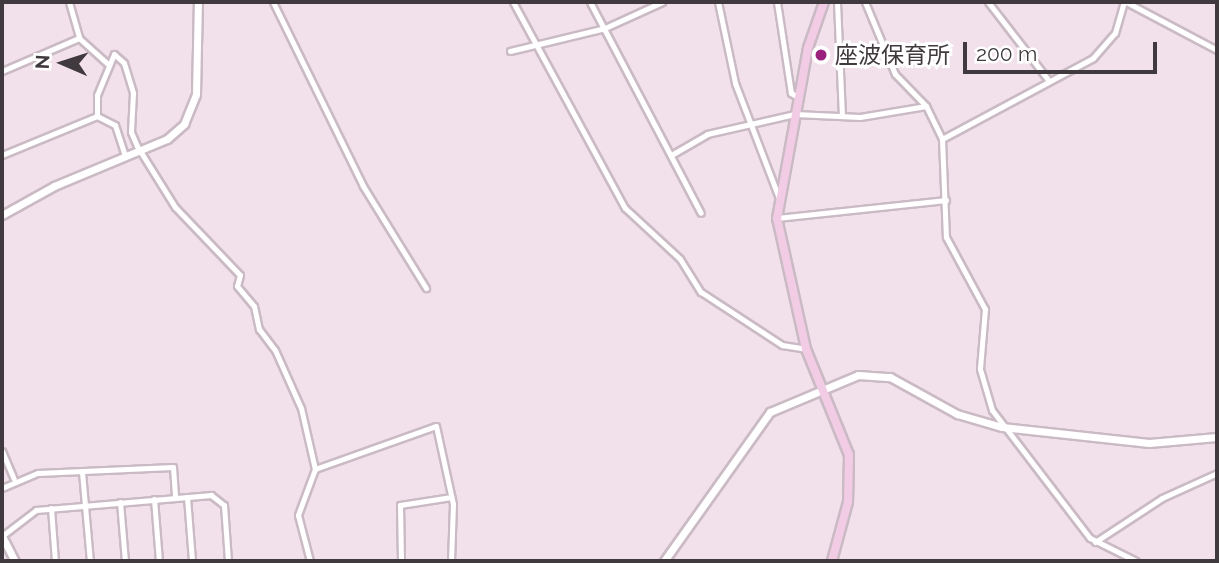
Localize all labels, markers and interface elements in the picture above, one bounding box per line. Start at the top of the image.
north arrow [28,28,98,98]
scale bar [967,28,1161,72]
place label: 座波保育所 [835,41,950,69]
text: 200 m [976,41,1037,66]
marker: 座波保育所 [813,47,829,63]
text: N [31,54,53,70]

